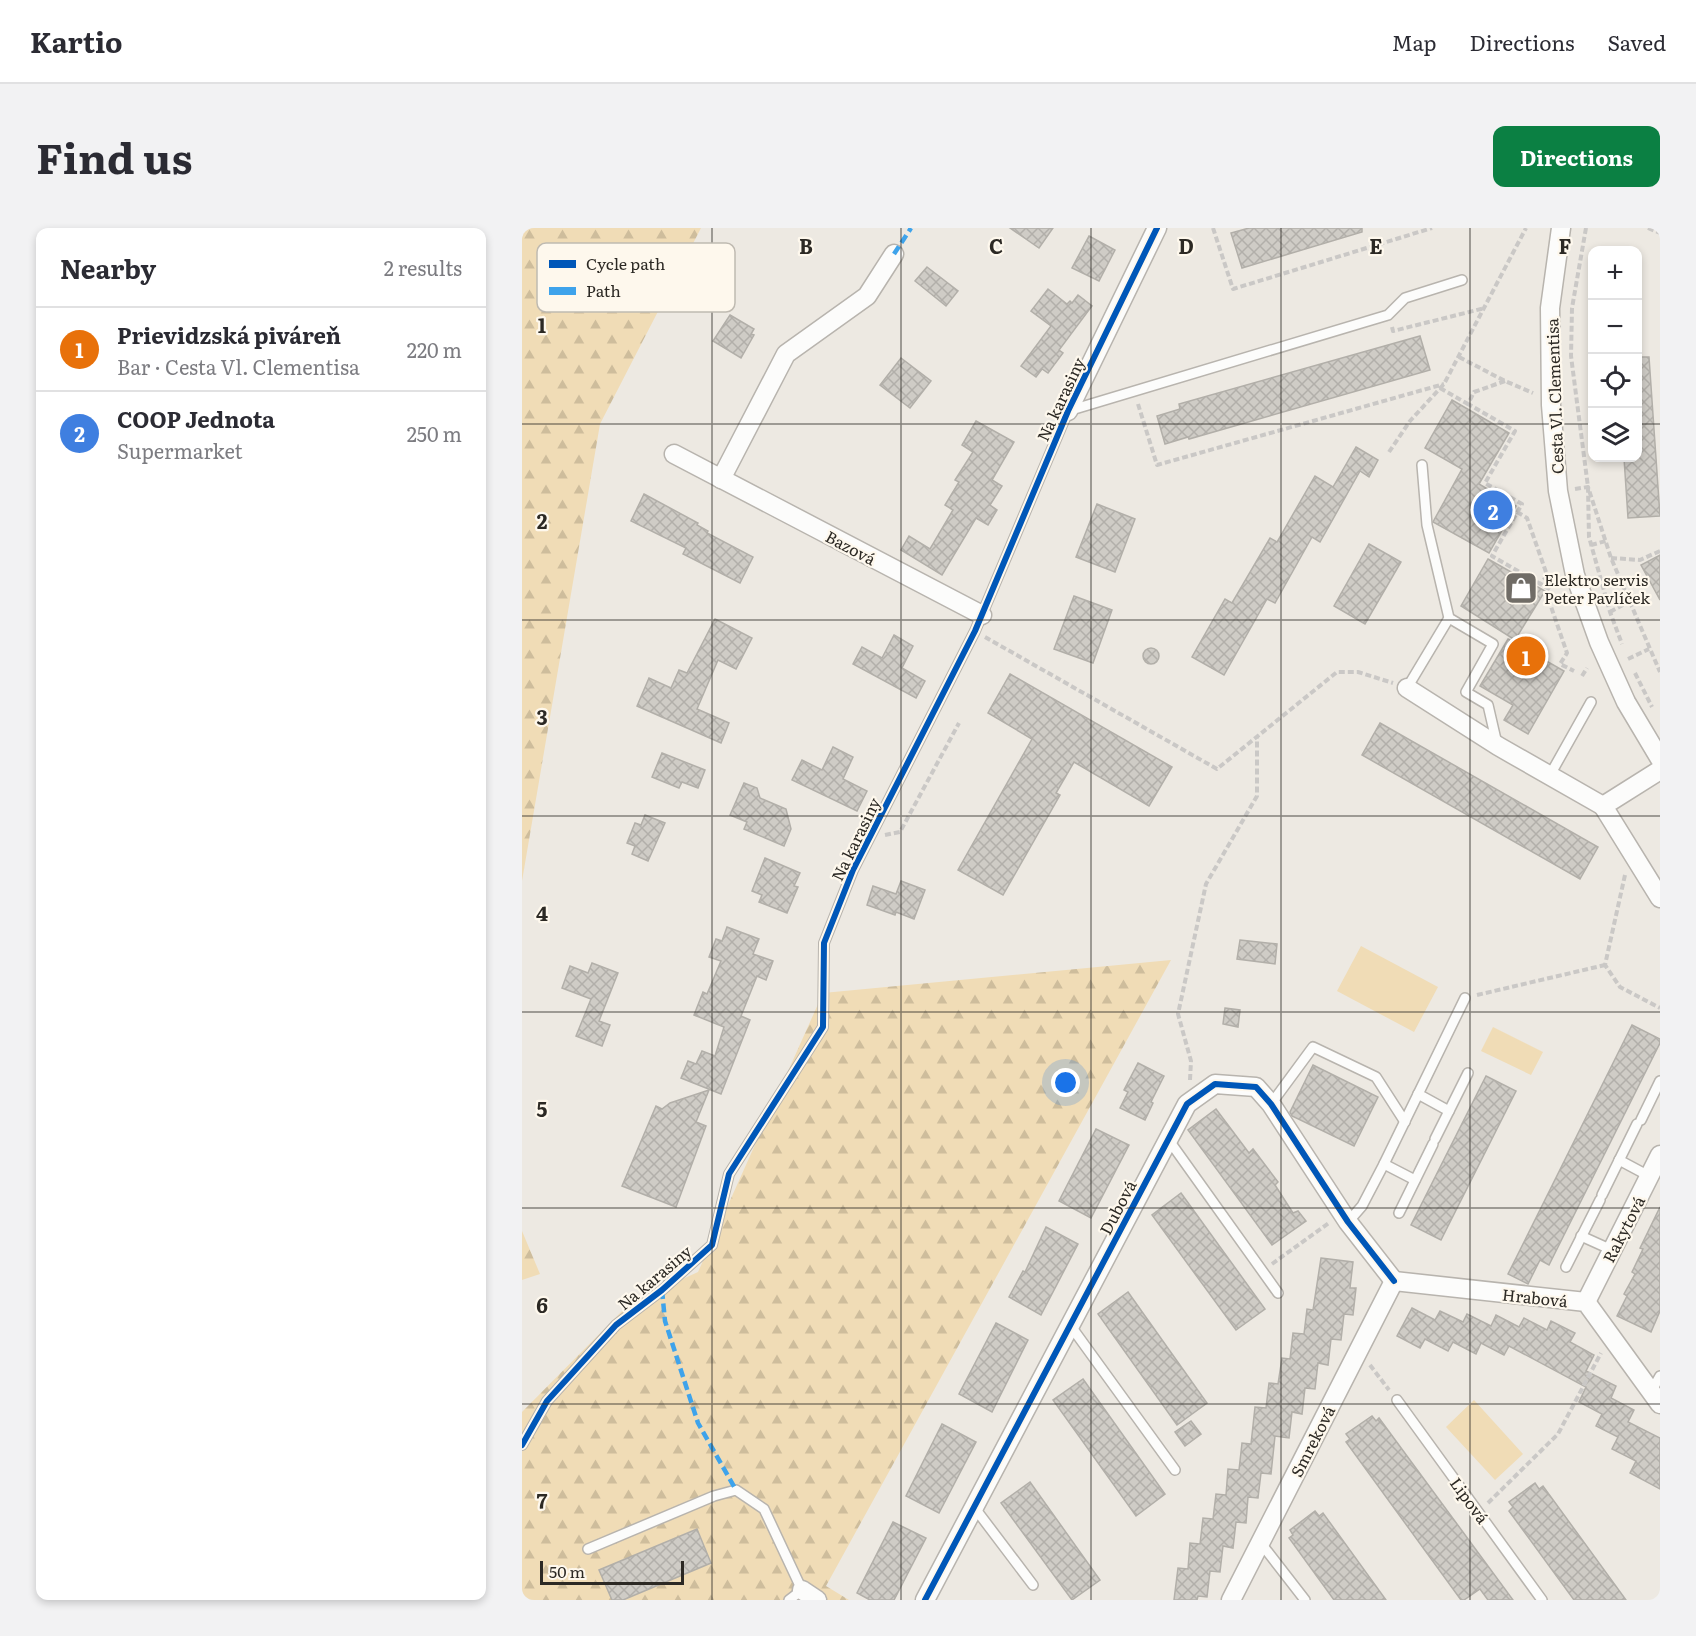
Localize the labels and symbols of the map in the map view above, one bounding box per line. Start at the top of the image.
text: B [799,230,813,260]
text: C [989,230,1003,260]
text: D [1178,230,1194,260]
text: E [1369,230,1383,260]
text: F [1559,230,1572,260]
legend [537,243,735,312]
text: Cycle path [586,251,666,275]
text: Path [586,278,621,302]
text: 1 [538,309,546,339]
street label: Cesta Vl. Clementisa [1539,317,1569,474]
street label: Na karasiny [1030,352,1090,445]
pin: 2 [1474,488,1512,532]
text: 2 [537,505,548,535]
street label: Bazová [822,524,881,570]
place label: Elektro servis Peter Pavlíček [1544,567,1650,609]
shop icon: Elektro servis Peter Pavlíček [1503,570,1539,606]
pin: 1 [1506,634,1546,678]
text: 3 [536,701,548,731]
street label: Na karasiny [824,793,886,885]
text: 4 [536,897,548,927]
your location [1051,1068,1080,1097]
text: 5 [537,1093,548,1123]
street label: Dubová [1093,1175,1142,1239]
street label: Rakytová [1596,1191,1650,1267]
street label: Na karasiny [612,1238,697,1315]
street label: Hrabová [1501,1282,1569,1312]
text: 6 [536,1289,548,1319]
street label: Smreková [1284,1401,1340,1481]
street label: Lipová [1445,1472,1495,1529]
text: 7 [537,1485,548,1515]
scale bar [540,1558,684,1586]

